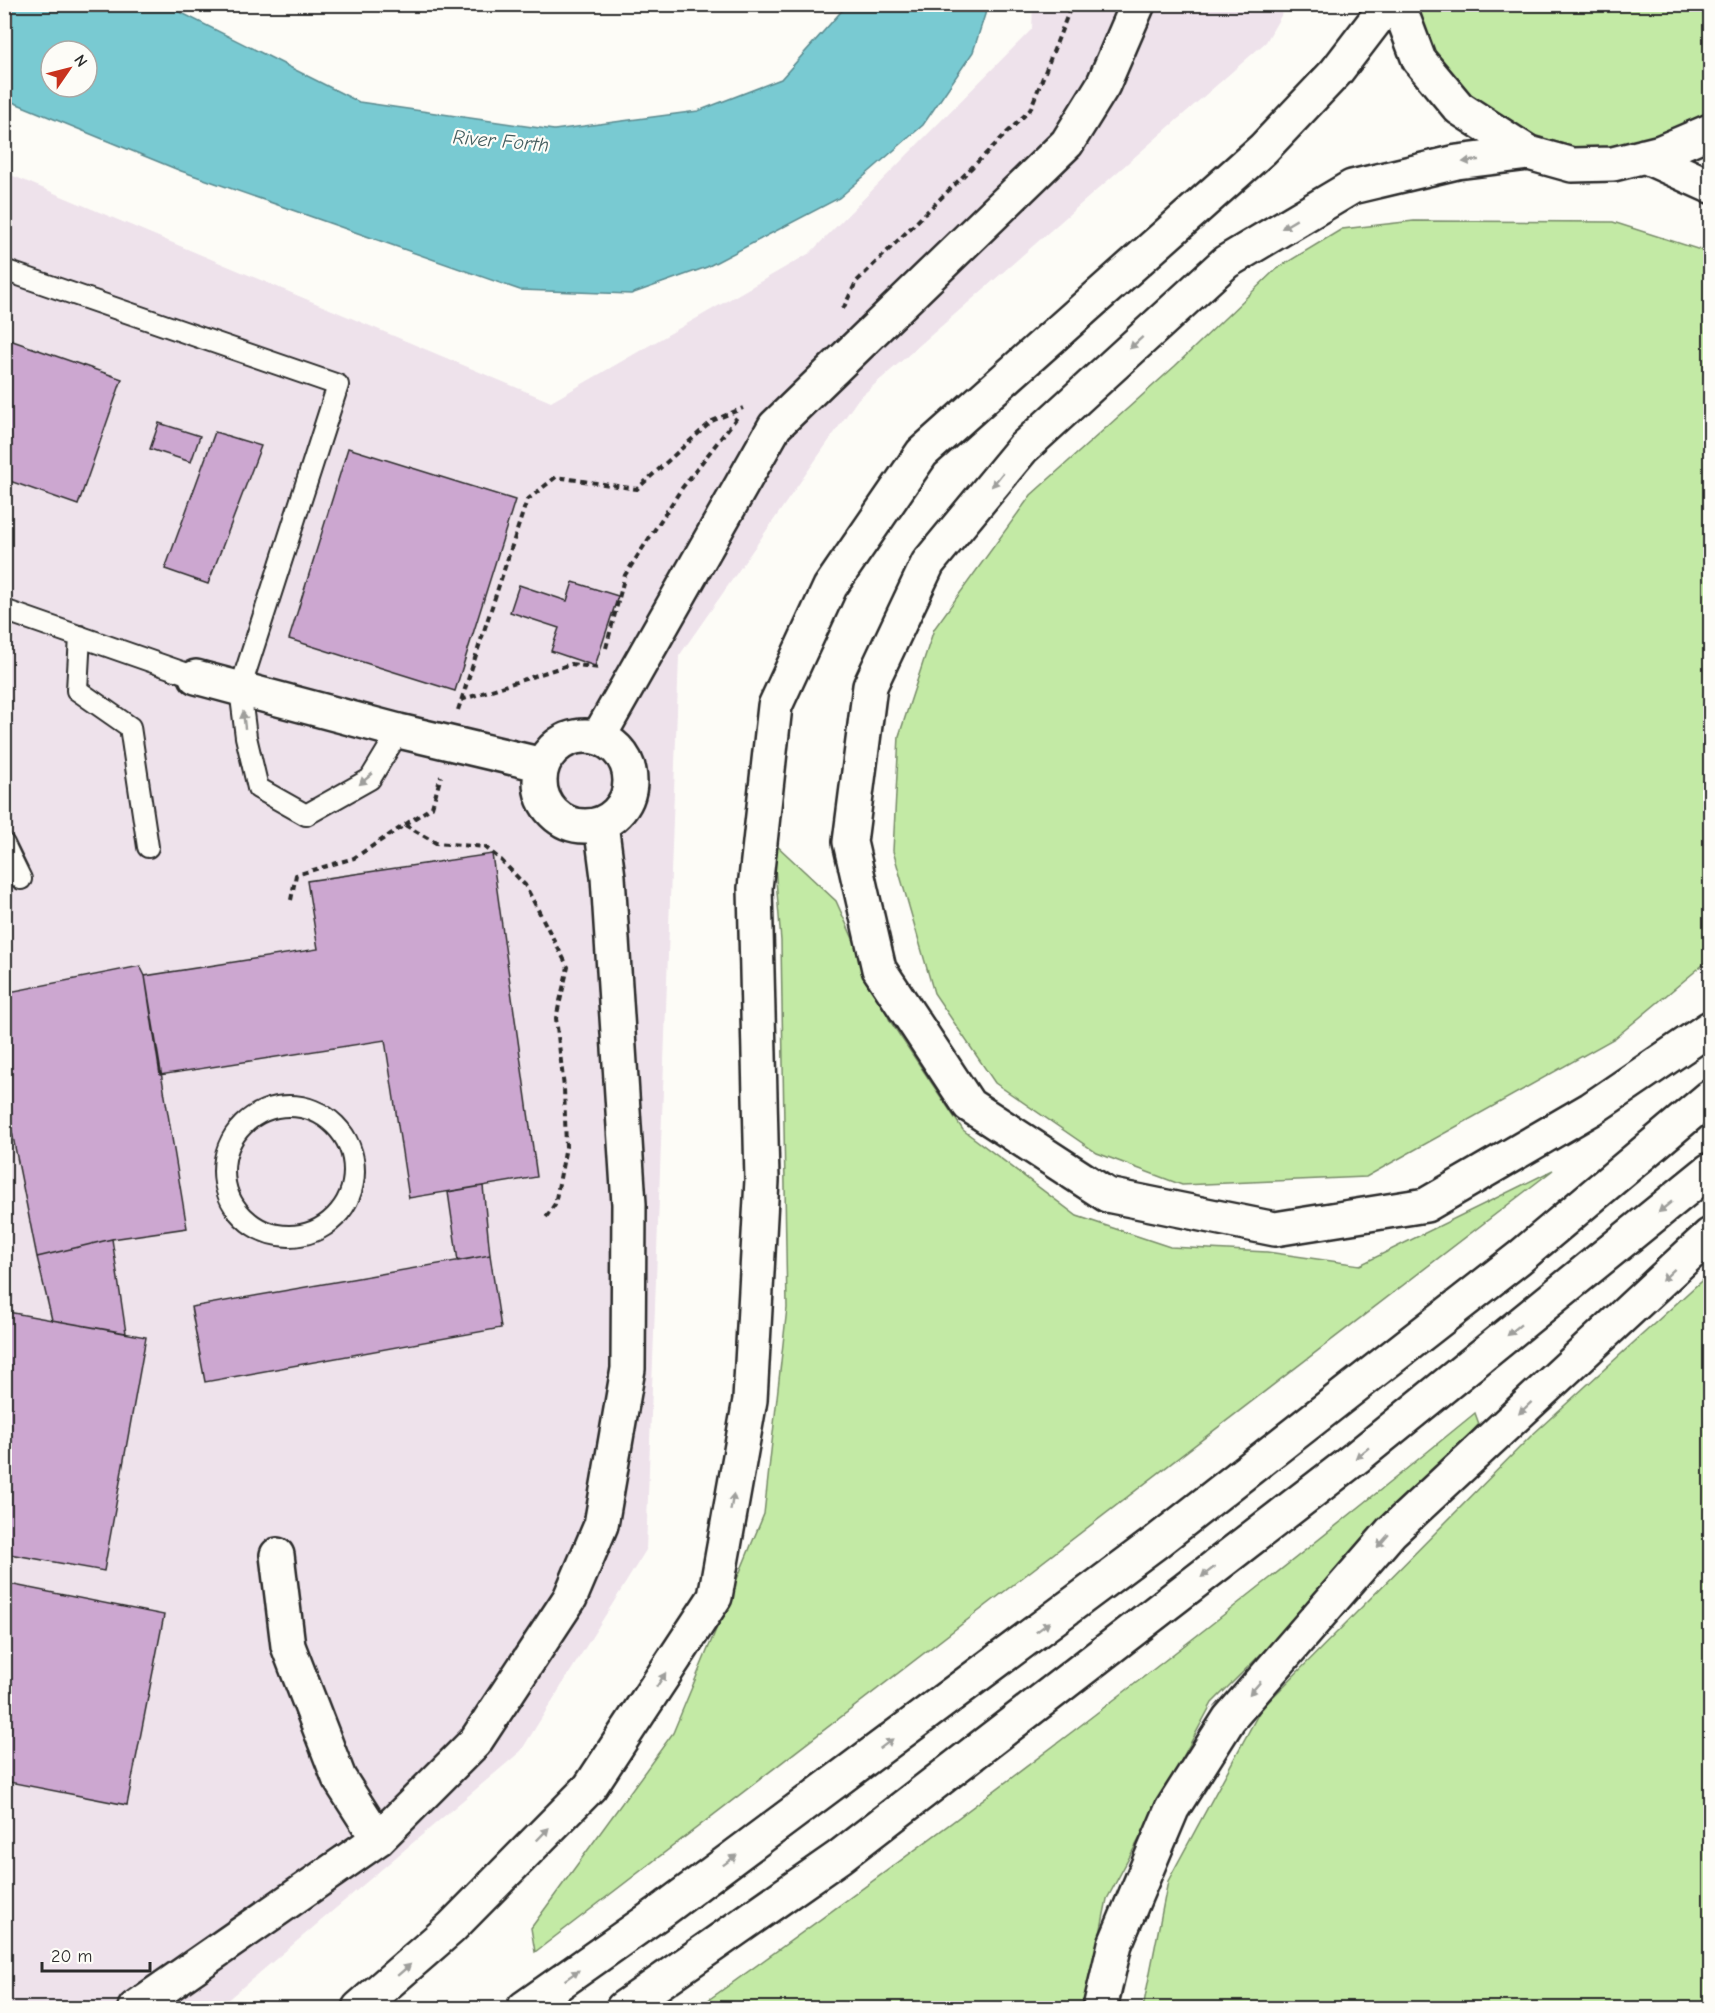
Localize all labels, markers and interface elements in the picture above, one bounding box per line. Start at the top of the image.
north arrow [39,39,99,99]
text: N [70,52,91,70]
water label: River Forth [452,125,550,157]
one-way arrow [1461,156,1480,165]
one-way arrow [1281,219,1297,230]
one-way arrow [1129,336,1144,349]
one-way arrow [991,472,1004,487]
one-way arrow [239,711,249,730]
one-way arrow [358,772,374,785]
one-way arrow [1657,1201,1673,1214]
one-way arrow [1660,1268,1675,1282]
one-way arrow [1506,1323,1521,1336]
one-way arrow [1518,1400,1532,1414]
one-way arrow [1354,1446,1370,1459]
one-way arrow [728,1493,737,1512]
one-way arrow [1377,1533,1390,1548]
one-way arrow [1200,1566,1216,1578]
one-way arrow [1034,1621,1050,1633]
one-way arrow [655,1671,666,1688]
one-way arrow [1248,1681,1262,1696]
one-way arrow [879,1738,894,1750]
one-way arrow [536,1828,550,1842]
one-way arrow [722,1854,738,1867]
scale bar [42,1935,150,1973]
text: 20 m [51,1946,92,1967]
one-way arrow [396,1963,411,1977]
one-way arrow [564,1970,580,1981]

